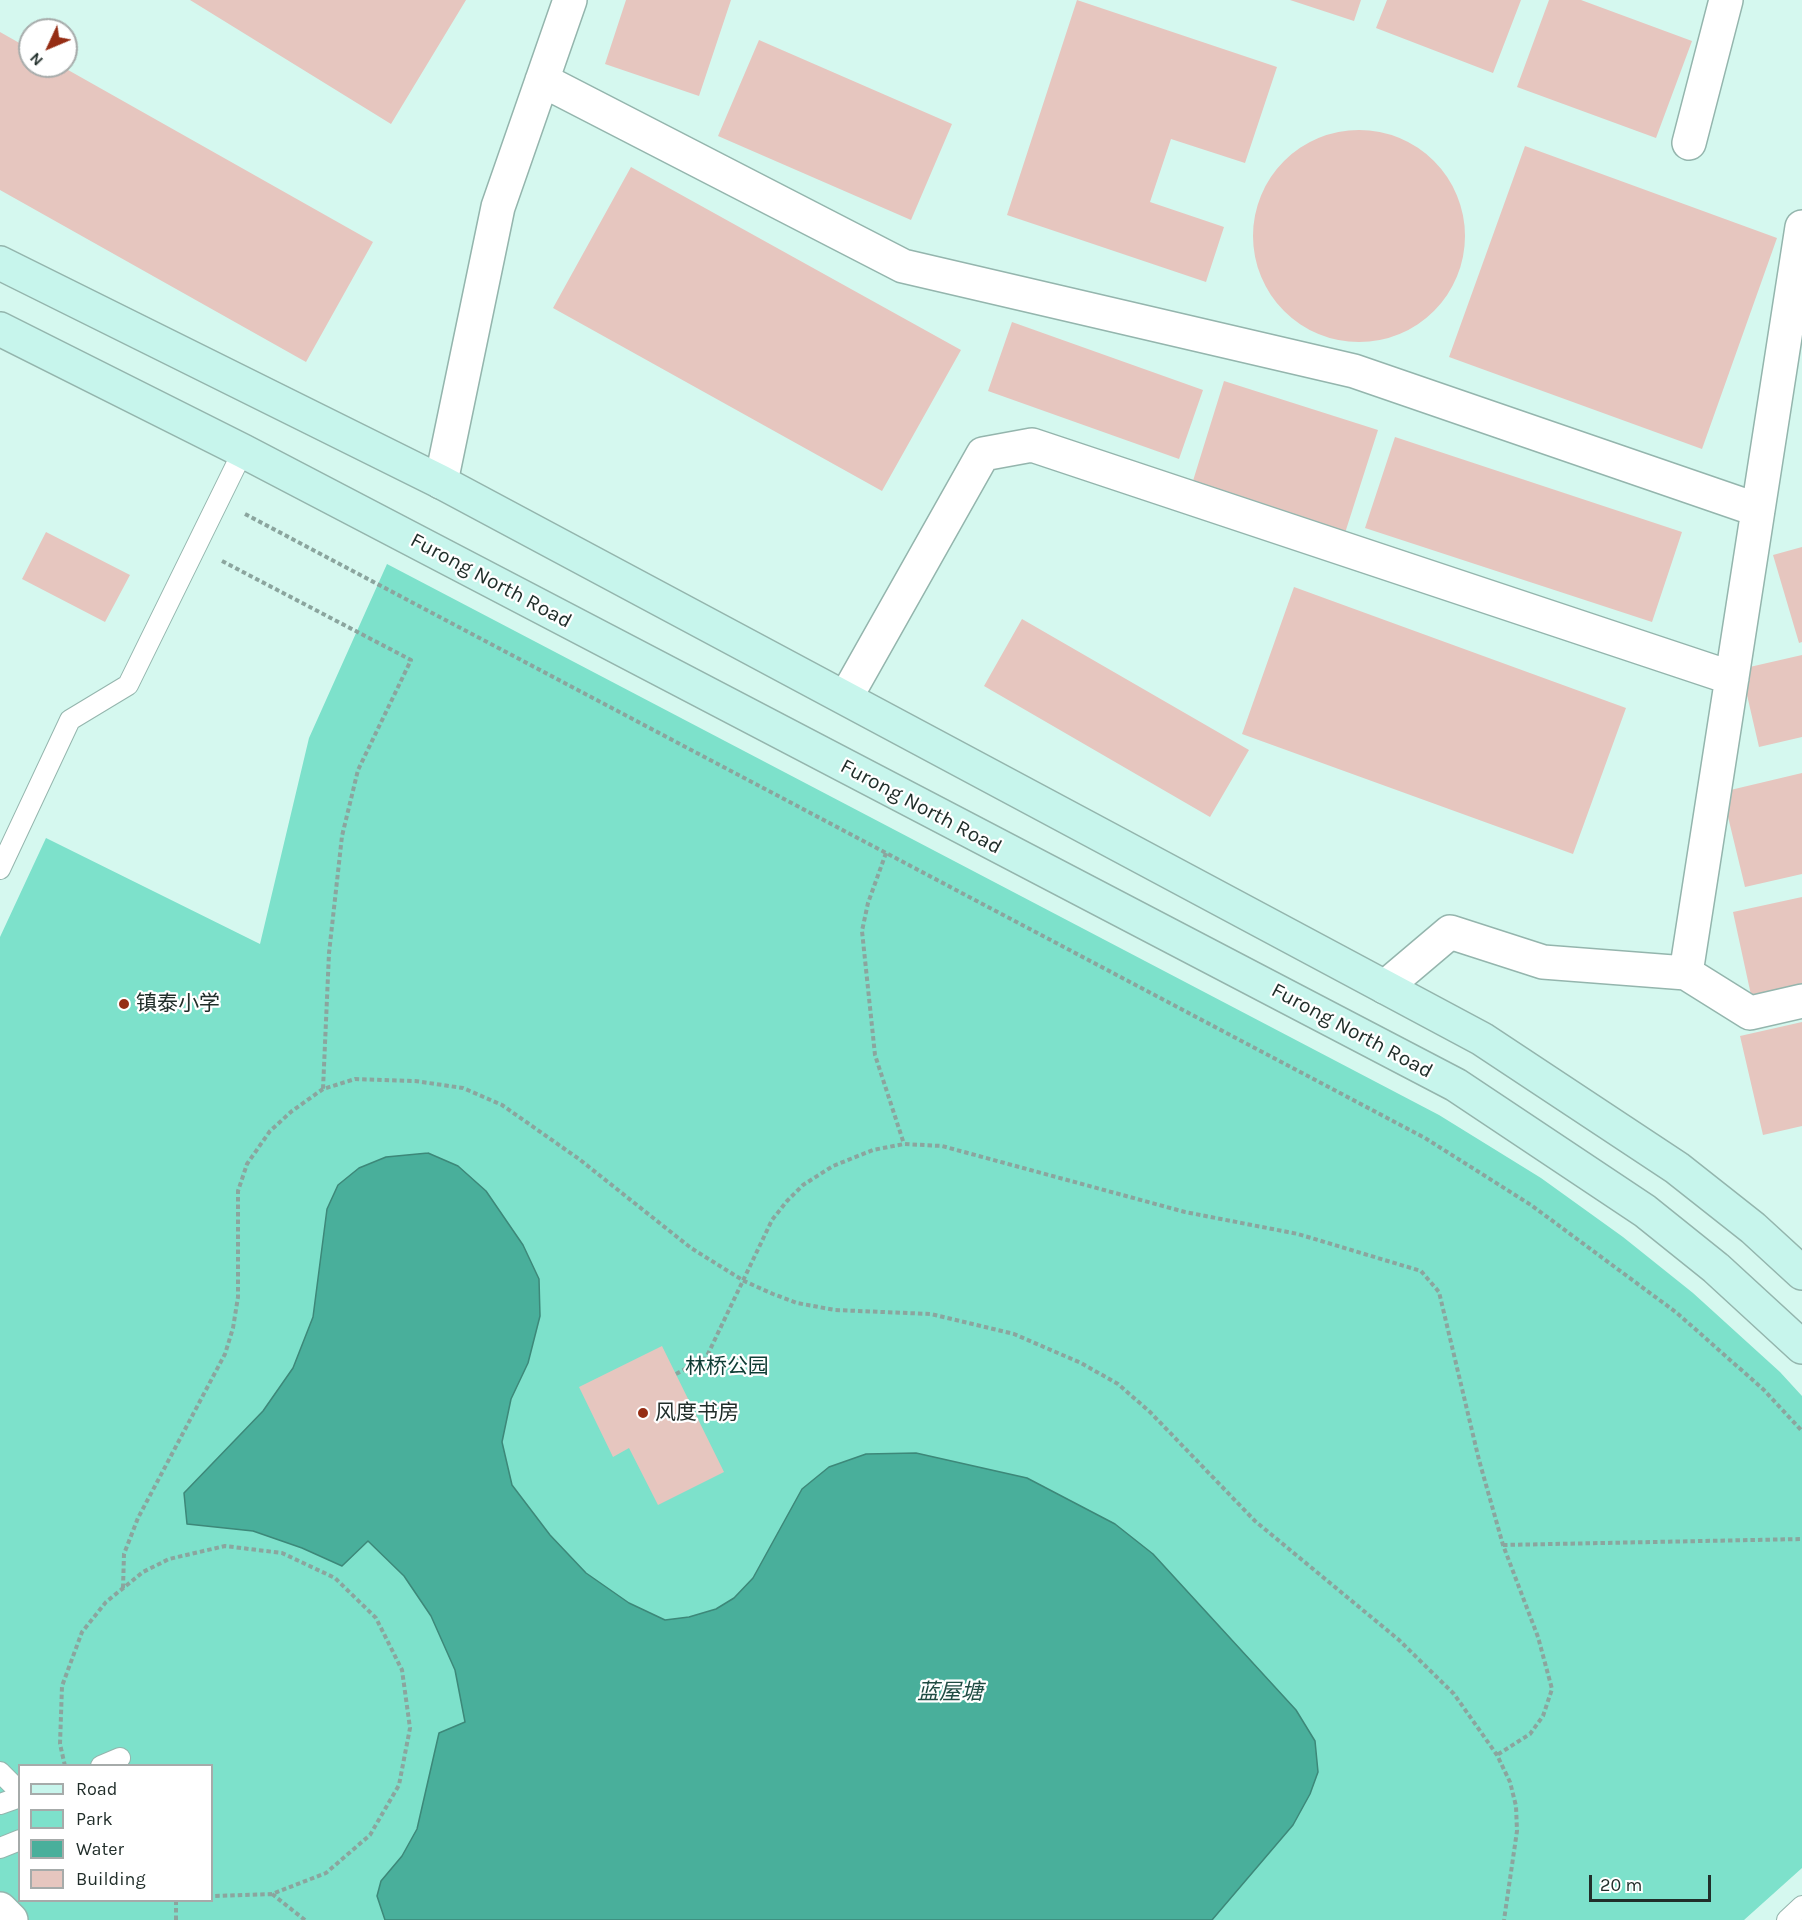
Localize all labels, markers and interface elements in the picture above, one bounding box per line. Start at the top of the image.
north arrow [18,18,78,78]
text: N [25,49,47,70]
street label: Furong North Road [406,528,576,634]
street label: Furong North Road [836,754,1006,860]
street label: Furong North Road [1267,978,1437,1084]
place label: 镇泰小学 [136,991,220,1017]
marker: 镇泰小学 [117,997,131,1011]
park label: 林桥公园 [685,1354,769,1380]
place label: 风度书房 [655,1400,739,1426]
marker: 风度书房 [636,1406,650,1420]
water label: 蓝屋塘 [917,1680,983,1706]
legend [18,1764,213,1902]
text: Road [76,1778,117,1800]
text: Park [76,1808,113,1830]
text: Water [76,1838,124,1860]
scale bar [1592,1863,1714,1901]
text: Building [76,1868,146,1890]
text: 20 m [1600,1874,1642,1896]

